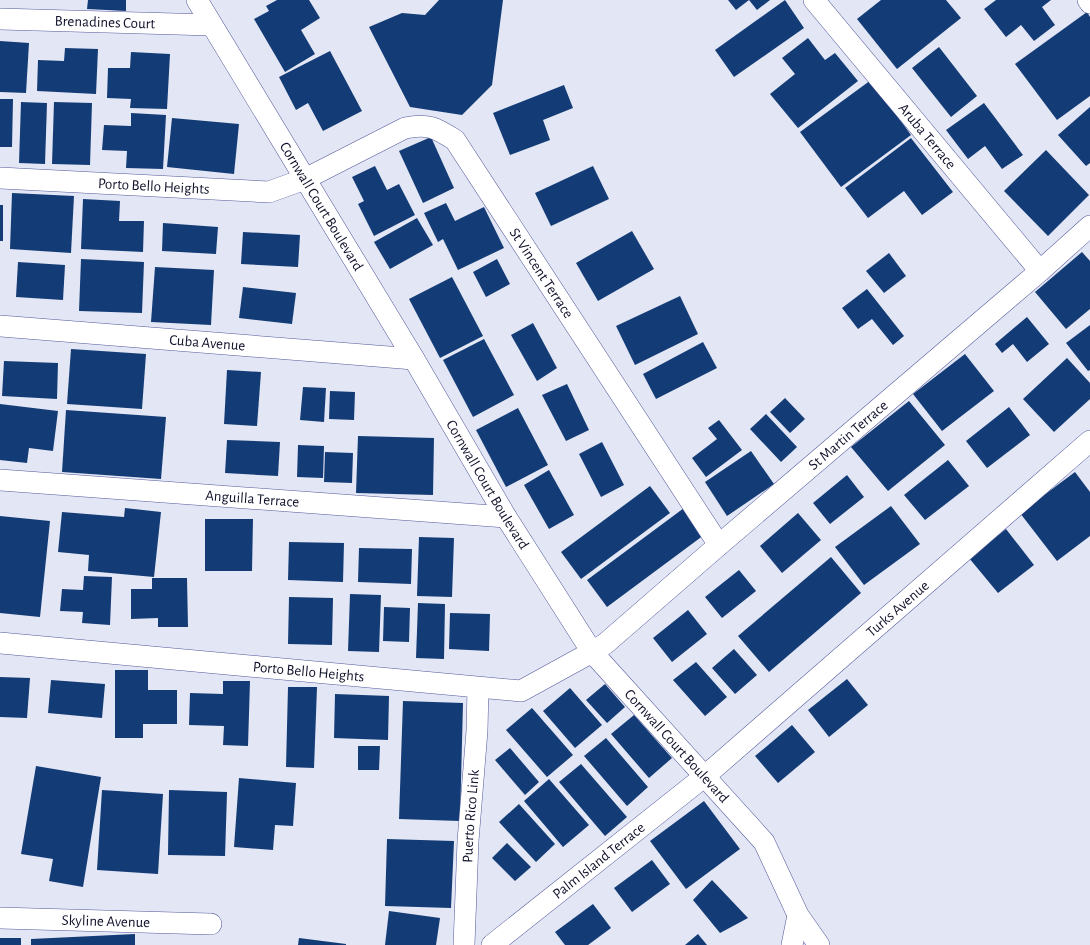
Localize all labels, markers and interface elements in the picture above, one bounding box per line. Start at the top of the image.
street label: Brenadines Court [54,14,156,31]
street label: Aruba Terrace [895,100,959,172]
street label: Cornwall Court Boulevard [277,140,366,274]
street label: Porto Bello Heights [98,176,210,197]
street label: St Vincent Terrace [506,225,576,321]
street label: Cuba Avenue [169,333,246,354]
street label: St Martin Terrace [806,397,891,473]
street label: Cornwall Court Boulevard [443,418,532,552]
street label: Anguilla Terrace [205,488,300,510]
street label: Turks Avenue [864,578,932,640]
street label: Porto Bello Heights [252,659,365,685]
street label: Cornwall Court Boulevard [622,687,732,806]
street label: Puerto Rico Link [460,769,482,863]
street label: Palm Island Terrace [550,820,648,902]
street label: Skyline Avenue [62,913,150,930]

